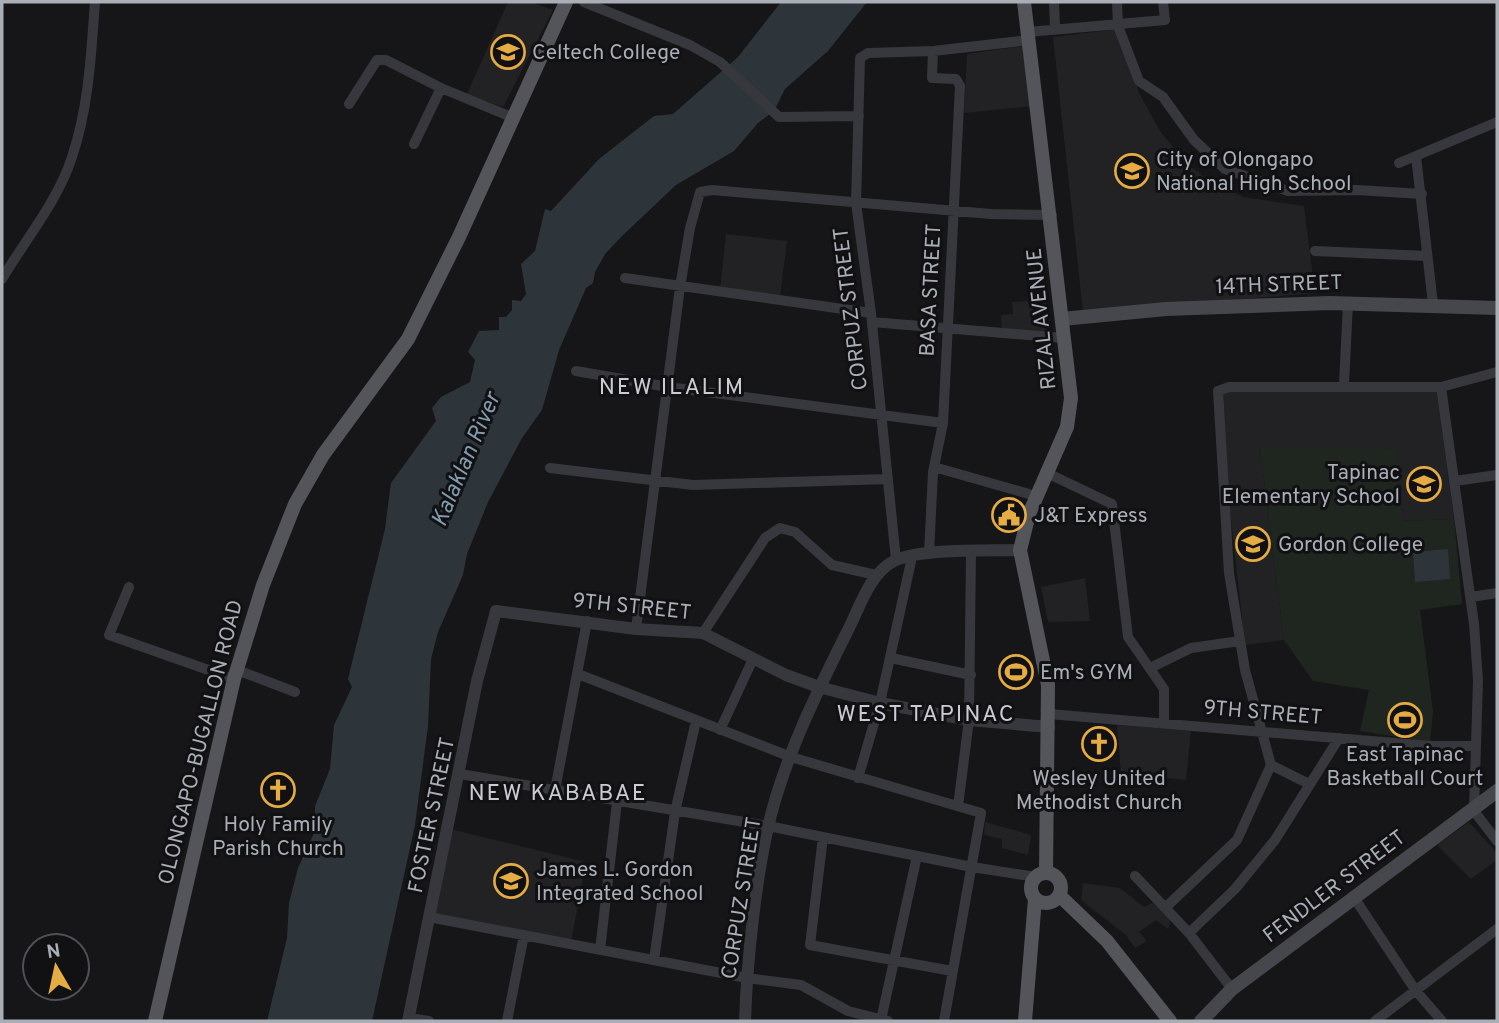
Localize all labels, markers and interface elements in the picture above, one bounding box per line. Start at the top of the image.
school or university icon: Celtech College [489,33,527,71]
place label: Celtech College [532,40,680,67]
place label: City of Olongapo National High School [1156,147,1352,198]
school or university icon: City of Olongapo National High School [1113,152,1151,190]
street label: BASA STREET [915,223,948,357]
street label: CORPUZ STREET [828,226,875,392]
street label: RIZAL AVENUE [1022,247,1063,391]
street label: 14TH STREET [1215,270,1343,301]
district label: NEW ILALIM [599,374,745,403]
water label: Kalaklan River [426,386,509,531]
place label: Tapinac Elementary School [1222,460,1400,511]
school or university icon: Tapinac Elementary School [1405,465,1443,503]
public building icon: J&T Express [990,496,1028,534]
place label: J&T Express [1034,503,1148,530]
school or university icon: Gordon College [1234,525,1272,563]
place label: Gordon College [1278,532,1423,559]
street label: 9TH STREET [571,588,693,627]
street label: OLONGAPO-BUGALLON ROAD [153,597,250,888]
sports icon: Em's GYM [997,653,1035,691]
place label: Em's GYM [1040,660,1133,687]
street label: 9TH STREET [1202,695,1323,732]
district label: WEST TAPINAC [836,701,1016,730]
sports icon: East Tapinac Basketball Court [1386,701,1424,739]
church icon: Wesley United Methodist Church [1080,725,1118,763]
street label: FOSTER STREET [403,735,462,896]
place label: East Tapinac Basketball Court [1327,742,1483,793]
place label: Wesley United Methodist Church [1016,766,1182,817]
church icon: Holy Family Parish Church [259,771,297,809]
district label: NEW KABABAE [468,780,648,809]
place label: Holy Family Parish Church [212,812,344,863]
street label: CORPUZ STREET [716,815,769,981]
street label: FENDLER STREET [1258,825,1412,950]
place label: James L. Gordon Integrated School [536,857,704,908]
school or university icon: James L. Gordon Integrated School [492,862,530,900]
north arrow [21,932,91,1002]
text: N [45,939,62,965]

